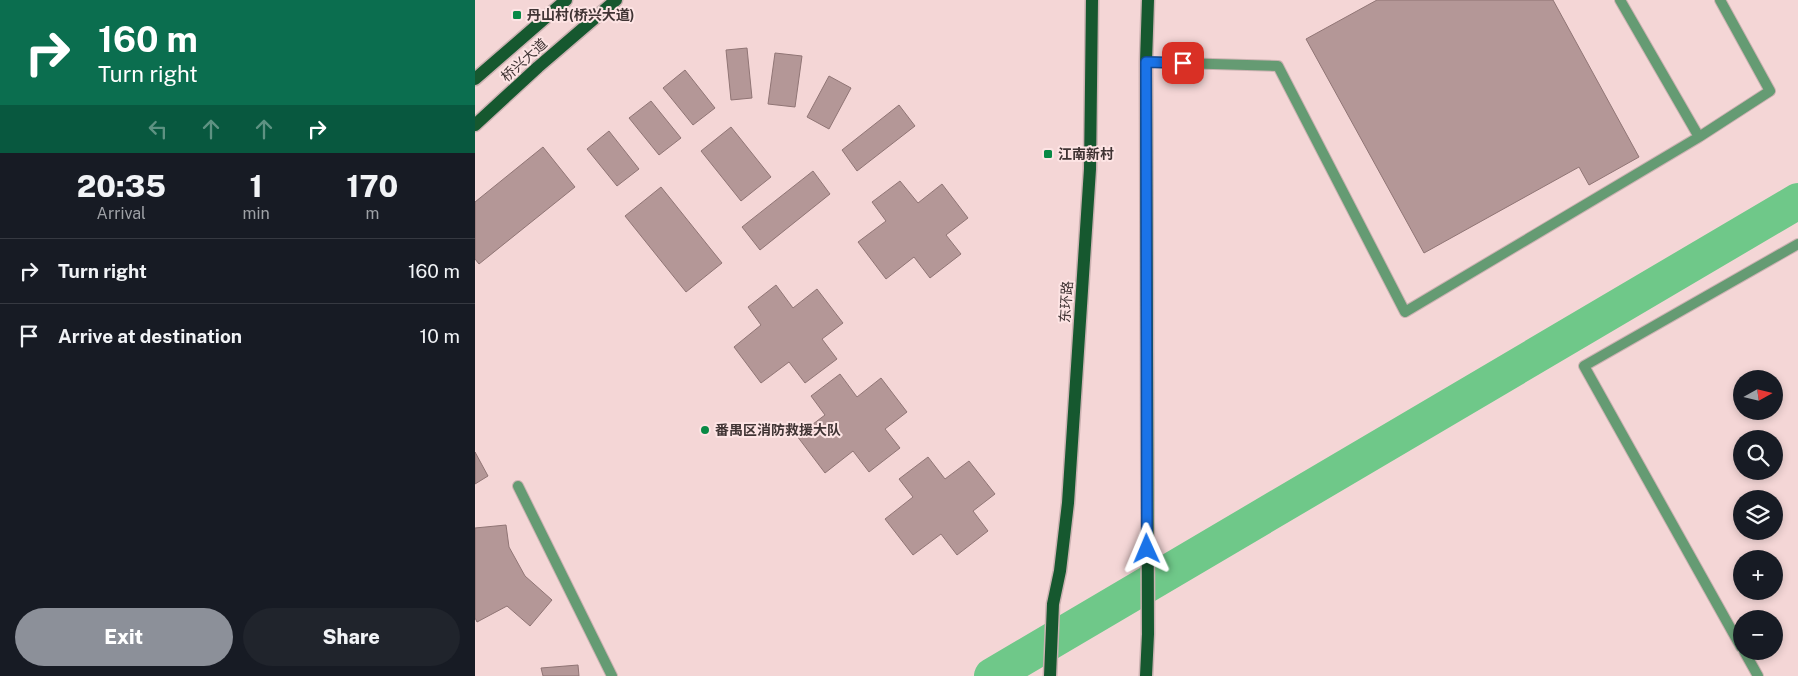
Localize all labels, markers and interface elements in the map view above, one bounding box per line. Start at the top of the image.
place label: 丹山村(桥兴大道) [527,7,634,23]
marker: 丹山村(桥兴大道) [511,9,523,21]
text: 160 m [98,19,198,60]
icon: right [15,20,80,85]
street label: 桥兴大道 [498,35,550,85]
pin [1162,42,1204,84]
icon: arrive [1169,49,1197,77]
text: Turn right [98,61,198,87]
icon: left [144,115,172,143]
icon: ahead [197,115,225,143]
icon: ahead [250,115,278,143]
icon: right [303,115,331,143]
place label: 江南新村 [1058,146,1114,162]
marker: 江南新村 [1042,148,1054,160]
text: 20:35 [77,168,166,204]
text: 1 [250,168,263,204]
text: 170 [346,168,398,204]
text: Arrival [97,204,146,223]
text: min [243,204,270,223]
text: m [365,204,379,223]
icon: right [15,257,43,285]
text: Turn right [58,260,147,282]
text: 160 m [408,260,460,282]
street label: 东环路 [1057,280,1075,324]
icon: arrive [15,322,43,350]
text: Arrive at destination [58,325,242,347]
text: 10 m [420,325,460,347]
north arrow [1733,370,1783,420]
map controls [1733,370,1783,660]
place label: 番禺区消防救援大队 [715,422,841,438]
marker: 番禺区消防救援大队 [699,424,711,436]
button: search [1733,430,1783,480]
button: layers [1733,490,1783,540]
position arrow [1120,522,1172,574]
button: + [1733,550,1783,600]
button: Exit [15,608,233,666]
button: Share [243,608,460,666]
button: − [1733,610,1783,660]

